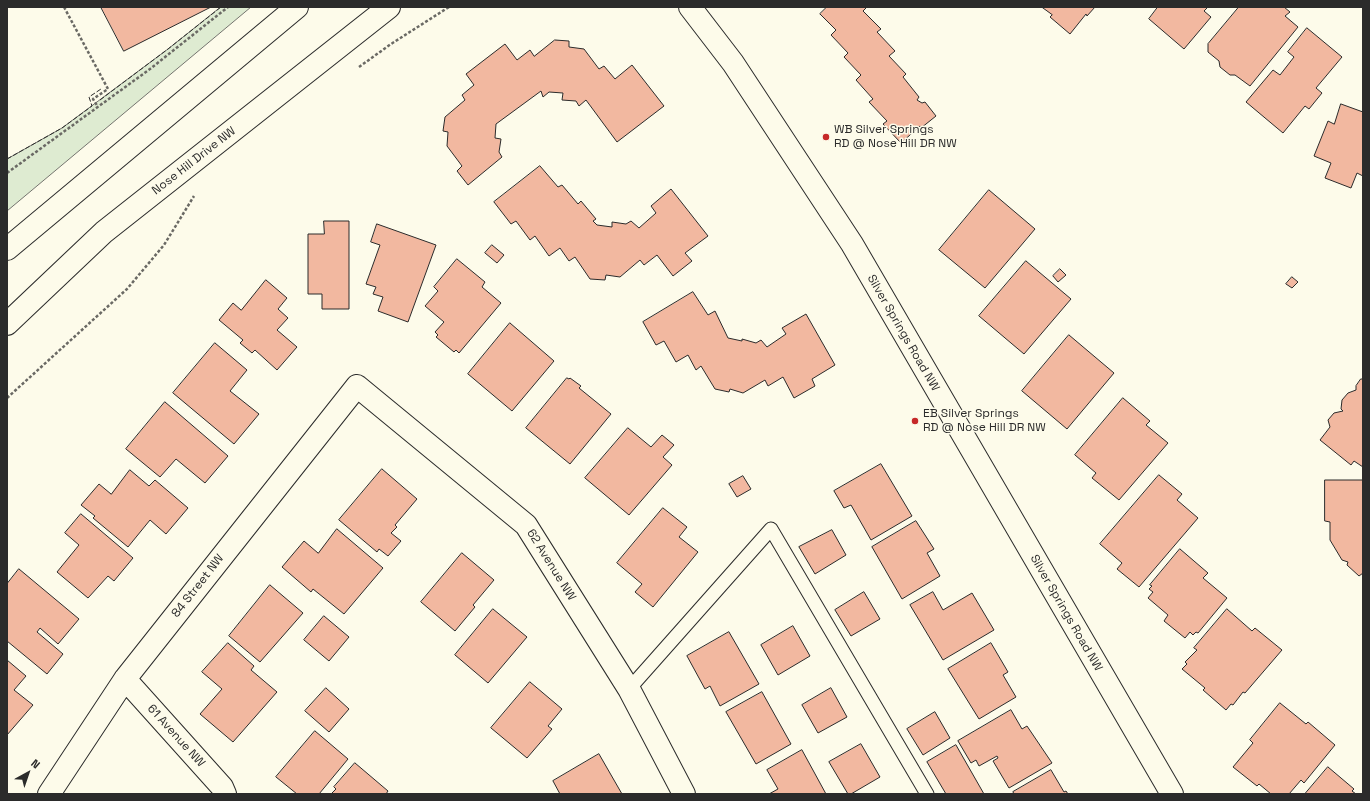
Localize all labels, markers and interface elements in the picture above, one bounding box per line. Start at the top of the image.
place label: WB Silver Springs RD @ Nose Hill DR NW [834,123,957,151]
street label: Nose Hill Drive NW [149,124,239,198]
marker: WB Silver Springs RD @ Nose Hill DR NW [821,132,831,142]
street label: Silver Springs Road NW [864,272,942,394]
place label: EB Silver Springs RD @ Nose Hill DR NW [923,407,1046,435]
marker: EB Silver Springs RD @ Nose Hill DR NW [910,416,920,426]
street label: 62 Avenue NW [523,527,579,603]
street label: 84 Street NW [169,552,227,620]
street label: Silver Springs Road NW [1027,552,1105,674]
street label: 61 Avenue NW [144,702,208,770]
north arrow [8,753,48,793]
text: N [28,756,43,772]

